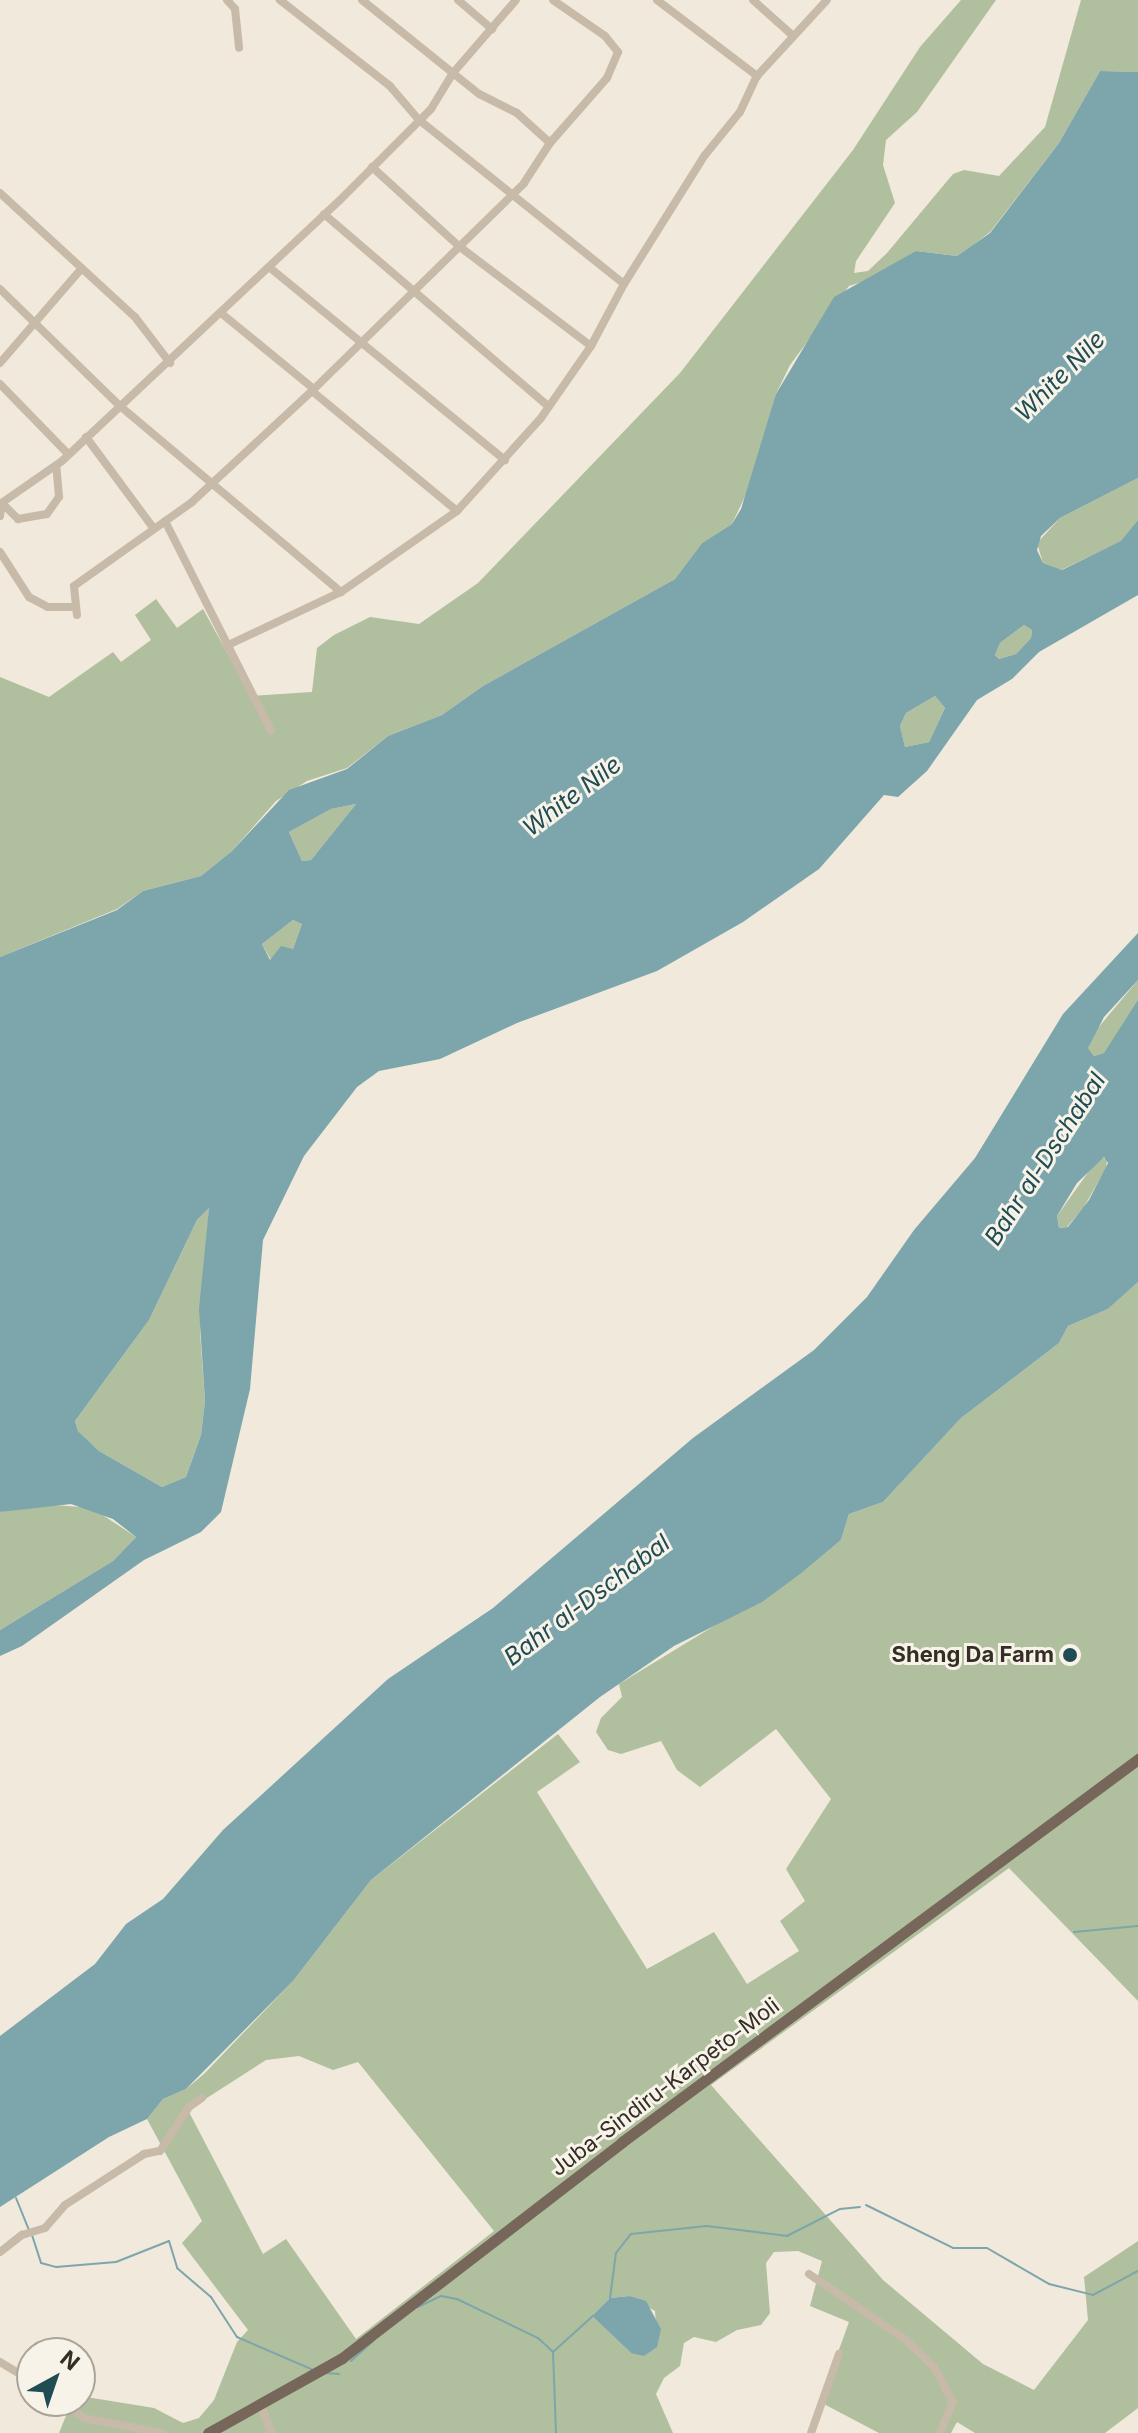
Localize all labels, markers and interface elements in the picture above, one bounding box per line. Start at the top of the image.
water label: White Nile [1009,325,1111,427]
water label: White Nile [517,750,627,842]
water label: Bahr al-Dschabal [978,1067,1112,1251]
water label: Bahr al-Dschabal [499,1528,675,1672]
place label: Sheng Da Farm [892,1642,1054,1668]
marker: Sheng Da Farm [1061,1646,1079,1664]
street label: Juba-Sindiru-Karpeto-Moli [545,1992,785,2182]
north arrow [16,2337,96,2417]
text: N [55,2345,85,2375]

